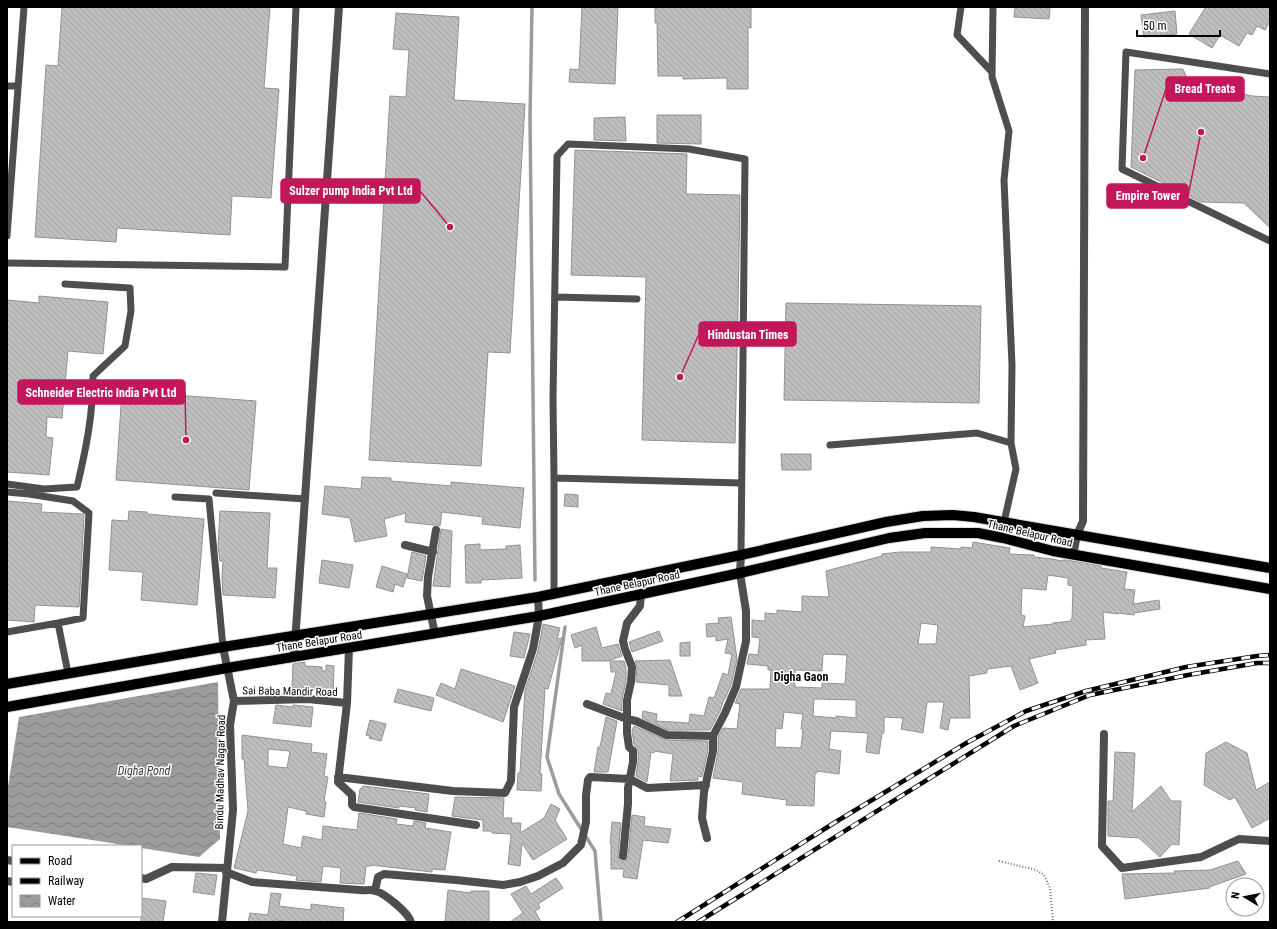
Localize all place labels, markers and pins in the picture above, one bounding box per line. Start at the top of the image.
callout: Bread Treats [1166,77,1244,101]
callout: Sulzer pump India Pvt Ltd [281,179,420,203]
callout: Empire Tower [1107,184,1188,208]
callout: Hindustan Times [699,322,796,346]
callout: Schneider Electric India Pvt Ltd [18,380,185,404]

